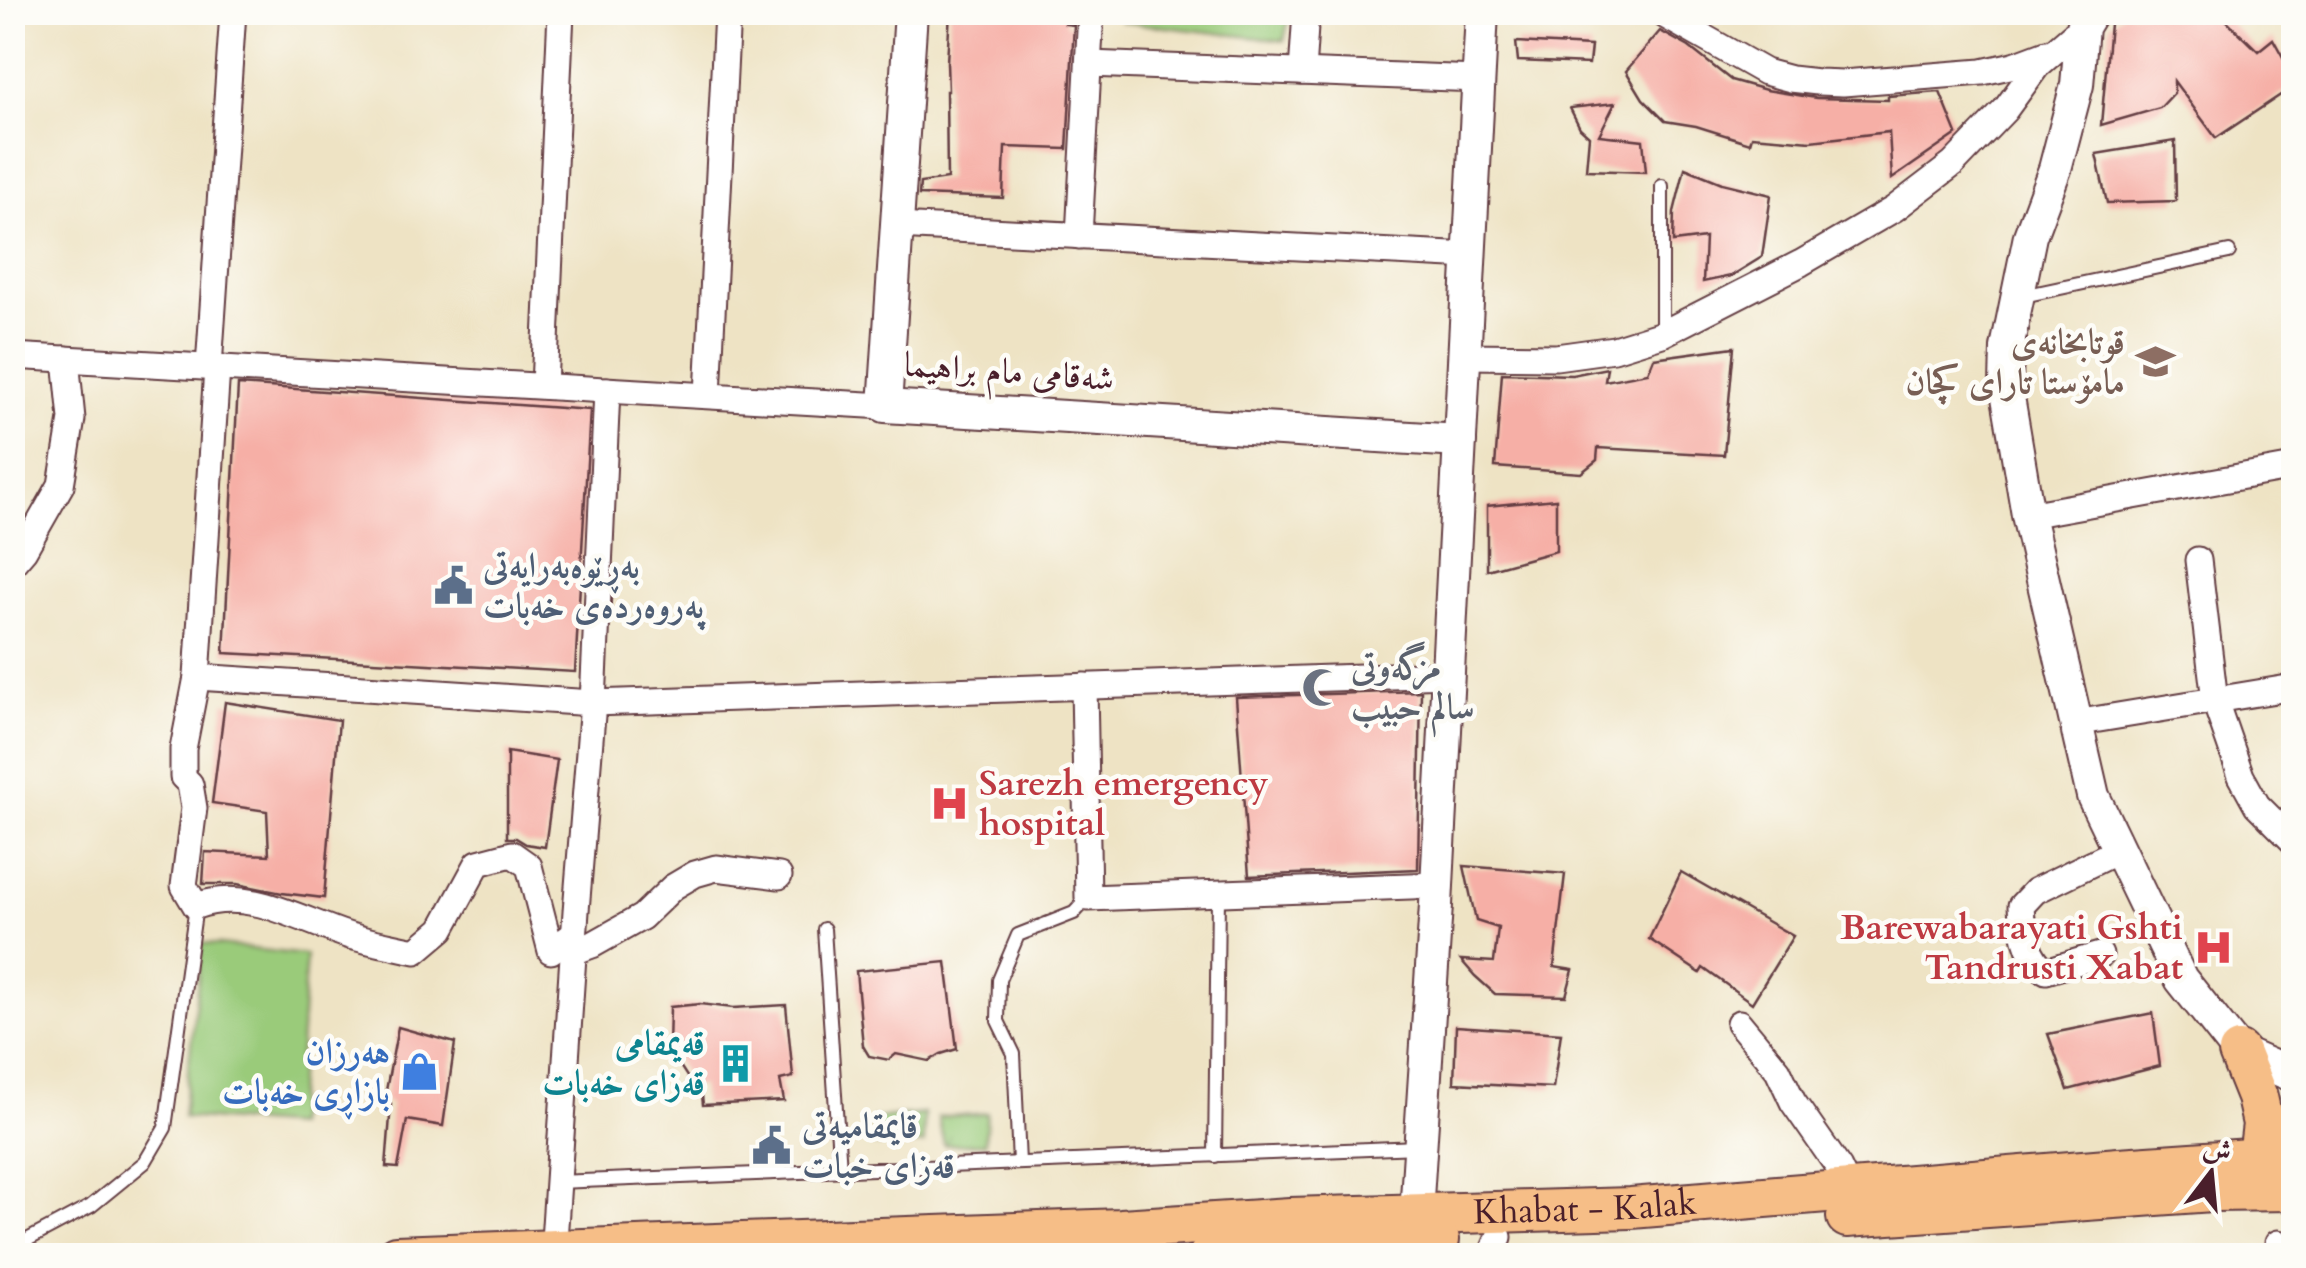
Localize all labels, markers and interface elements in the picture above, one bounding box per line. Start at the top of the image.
place label: قوتابخانەی مامۆستا تارای کچان [1905,318,2125,406]
street label: شەقامی مام براهیما [902,341,1116,409]
school or university icon: قوتابخانەی مامۆستا تارای کچان [2134,341,2176,383]
place label: بەڕێوەبەرایەتی پەروەردەی خەبات [482,542,706,631]
public building icon: بەڕێوەبەرایەتی پەروەردەی خەبات [432,565,474,607]
place label: مزگەوتی سالم حبیب [1350,641,1475,738]
mosque icon: مزگەوتی سالم حبیب [1300,666,1342,708]
place label: Sarezh emergency hospital [979,760,1269,848]
hospital icon: Sarezh emergency hospital [928,783,970,825]
place label: Barewabarayati Gshti Tandrusti Xabat [1840,904,2183,992]
hospital icon: Barewabarayati Gshti Tandrusti Xabat [2192,927,2234,969]
place label: قەیمقامی قەزای خەبات [542,1019,705,1107]
place label: هەرزان بازاڕی خەبات [222,1028,390,1120]
building icon: قەیمقامی قەزای خەبات [714,1042,756,1084]
shop icon: هەرزان بازاڕی خەبات [399,1051,441,1093]
place label: قایمقامیەتى قەزای خبات [801,1102,955,1190]
north arrow [2161,1123,2261,1223]
public building icon: قایمقامیەتى قەزای خبات [751,1125,793,1167]
text: ش [2199,1128,2236,1172]
street label: Khabat - Kalak [1472,1179,1699,1237]

